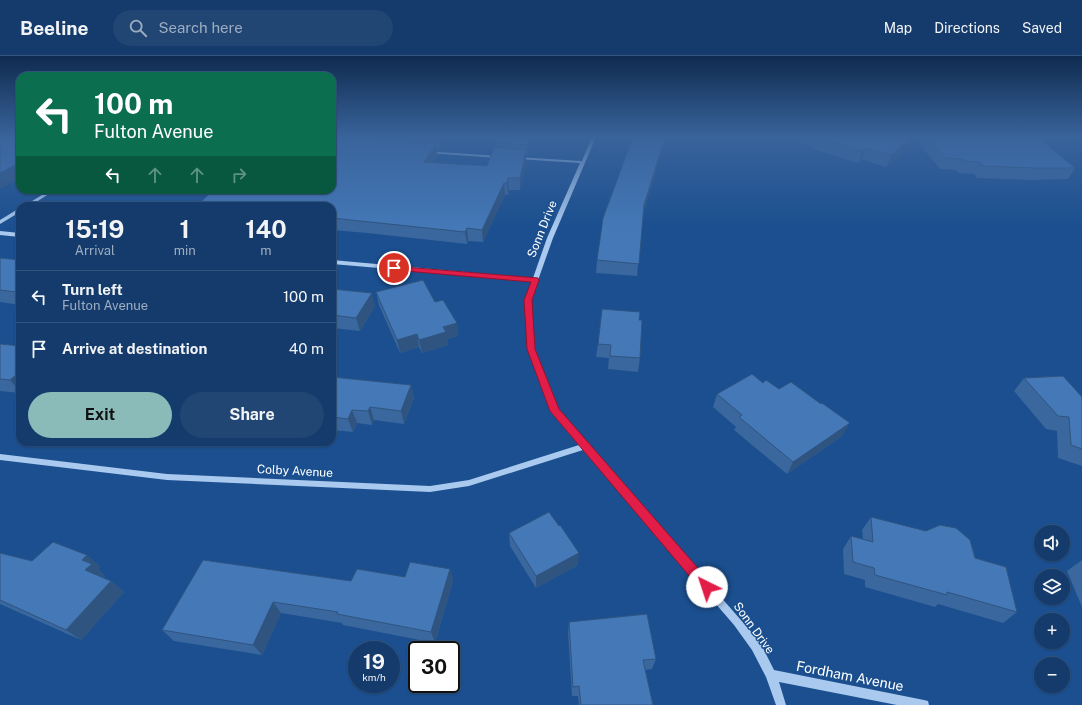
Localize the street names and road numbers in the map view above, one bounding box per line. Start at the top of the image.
street label: Sonn Drive [524,198,560,260]
street label: Colby Avenue [257,462,334,480]
street label: Sonn Drive [731,599,778,657]
street label: Fordham Avenue [795,658,905,694]

